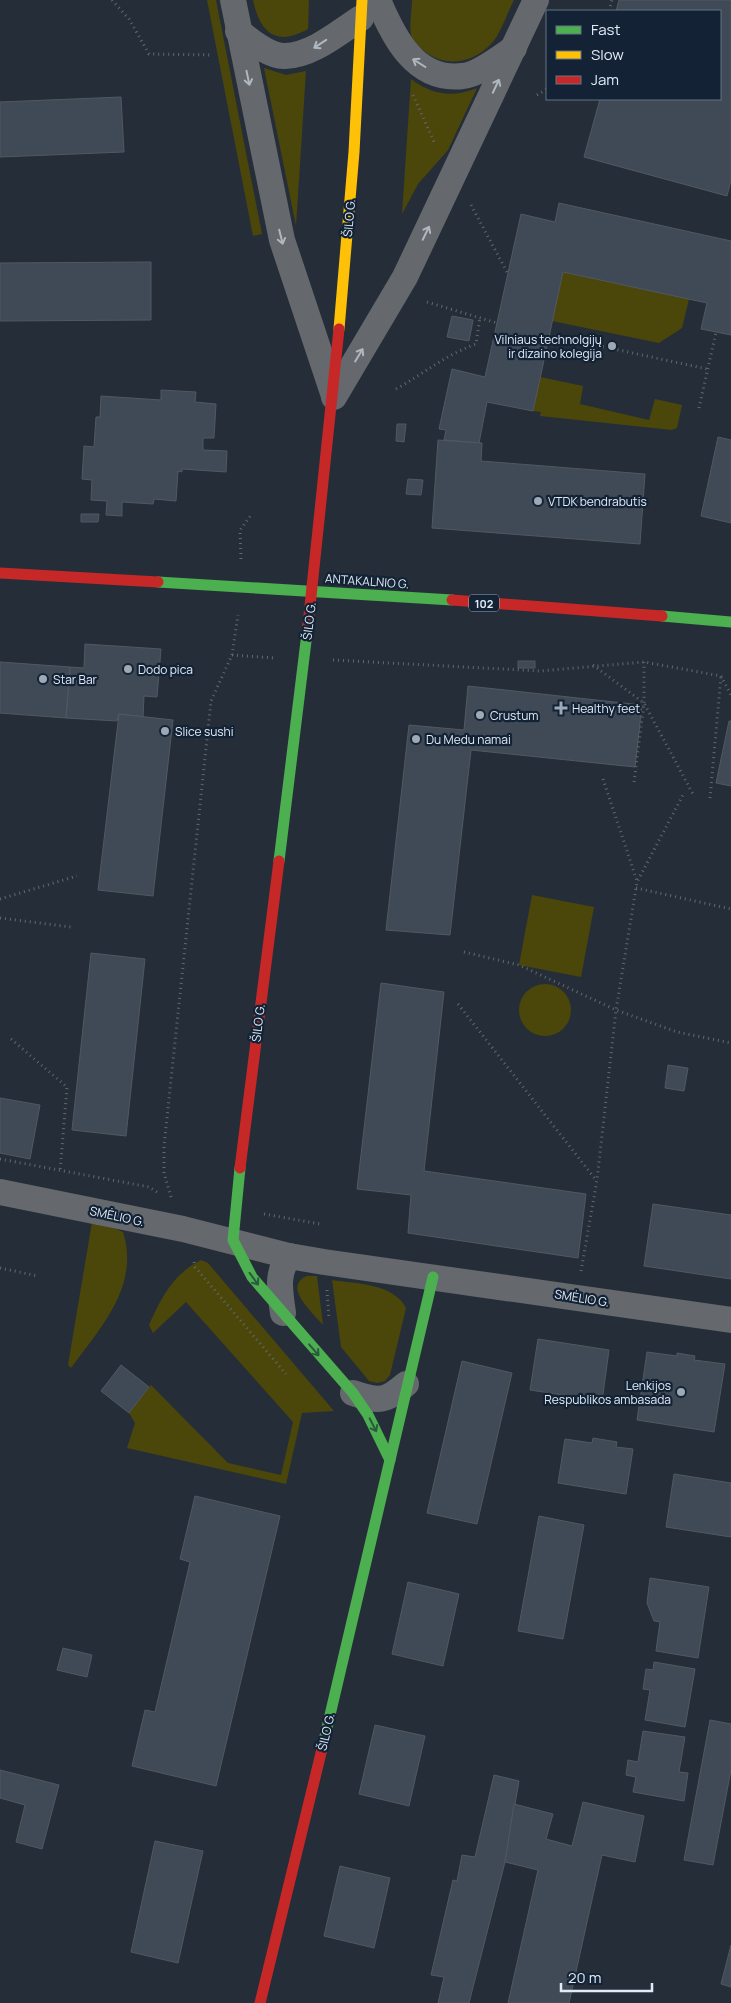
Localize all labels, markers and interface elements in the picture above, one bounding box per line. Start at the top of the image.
legend [546,10,721,100]
text: Fast [591,19,620,40]
one-way arrow [313,39,327,49]
text: Slow [591,44,624,65]
one-way arrow [412,57,426,67]
text: Jam [591,69,619,90]
one-way arrow [244,70,253,86]
one-way arrow [492,79,501,94]
street label: ŠILO G. [339,198,359,238]
one-way arrow [422,226,431,241]
one-way arrow [277,229,286,245]
place label: Vilniaus technolgijų ir dizaino kolegija [495,331,602,362]
marker: Vilniaus technolgijų ir dizaino kolegija [606,340,618,352]
one-way arrow [355,348,365,362]
place label: VTDK bendrabutis [548,493,647,510]
marker: VTDK bendrabutis [532,495,544,507]
street label: ANTAKALNIO G. [324,570,410,592]
road number: 102 [469,594,499,612]
street label: ŠILO G. [298,601,320,641]
place label: Dodo pica [138,661,193,678]
marker: Dodo pica [122,663,134,675]
place label: Star Bar [53,671,98,688]
marker: Star Bar [37,673,49,685]
place label: Healthy feet [572,700,640,717]
marker: Healthy feet [554,701,568,715]
place label: Crustum [490,707,538,724]
marker: Crustum [474,709,486,721]
place label: Slice sushi [175,723,234,740]
marker: Slice sushi [159,725,171,737]
place label: Du Medu namai [426,731,511,748]
marker: Du Medu namai [410,733,422,745]
street label: ŠILO G. [247,1003,269,1043]
street label: SMĖLIO G. [88,1202,146,1230]
one-way arrow [249,1272,260,1285]
street label: SMĖLIO G. [553,1285,611,1311]
one-way arrow [308,1344,320,1357]
place label: Lenkijos Respublikos ambasada [544,1377,671,1408]
marker: Lenkijos Respublikos ambasada [675,1386,687,1398]
one-way arrow [368,1418,378,1433]
street label: ŠILO G. [313,1712,339,1752]
scale bar [561,1960,652,1992]
text: 20 m [568,1967,601,1988]

